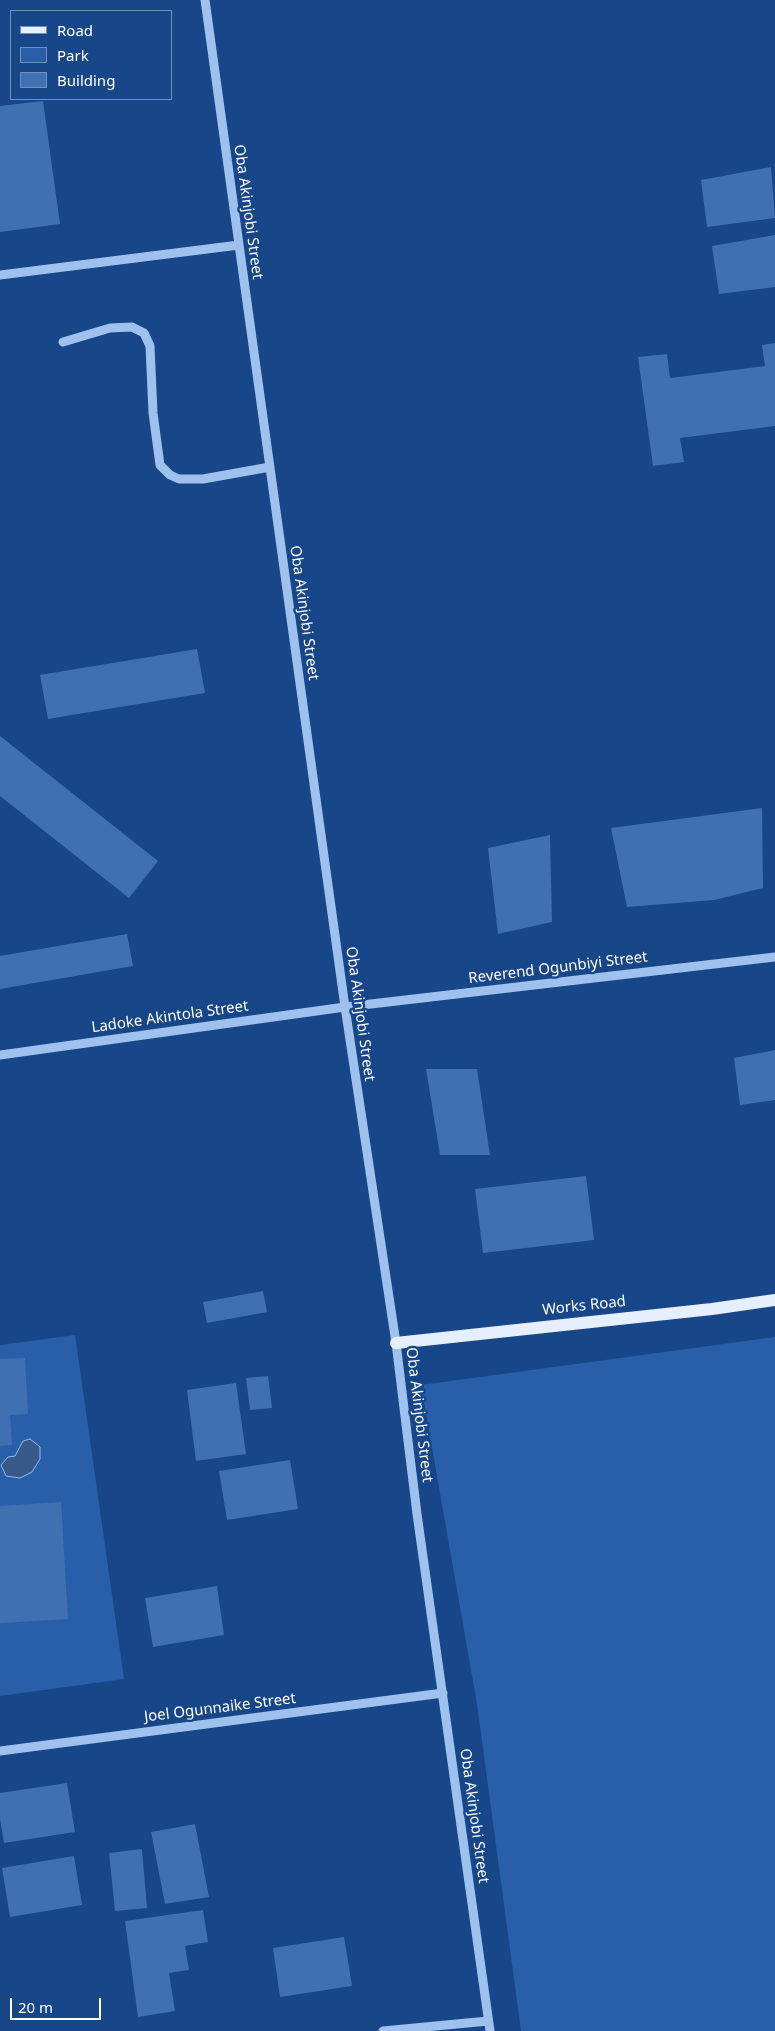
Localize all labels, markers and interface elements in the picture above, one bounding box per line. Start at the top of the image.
legend [10,10,172,100]
text: Road [57,20,93,40]
text: Park [57,45,89,65]
text: Building [57,70,115,90]
street label: Oba Akinjobi Street [230,144,266,280]
street label: Oba Akinjobi Street [286,545,322,681]
street label: Oba Akinjobi Street [342,946,378,1082]
street label: Reverend Ogunbiyi Street [467,948,649,988]
street label: Ladoke Akintola Street [90,997,250,1037]
street label: Works Road [541,1293,627,1319]
street label: Oba Akinjobi Street [402,1347,436,1483]
street label: Joel Ogunnaike Street [143,1690,297,1726]
street label: Oba Akinjobi Street [456,1748,492,1884]
scale bar [12,1988,104,2020]
text: 20 m [18,1997,53,2017]

